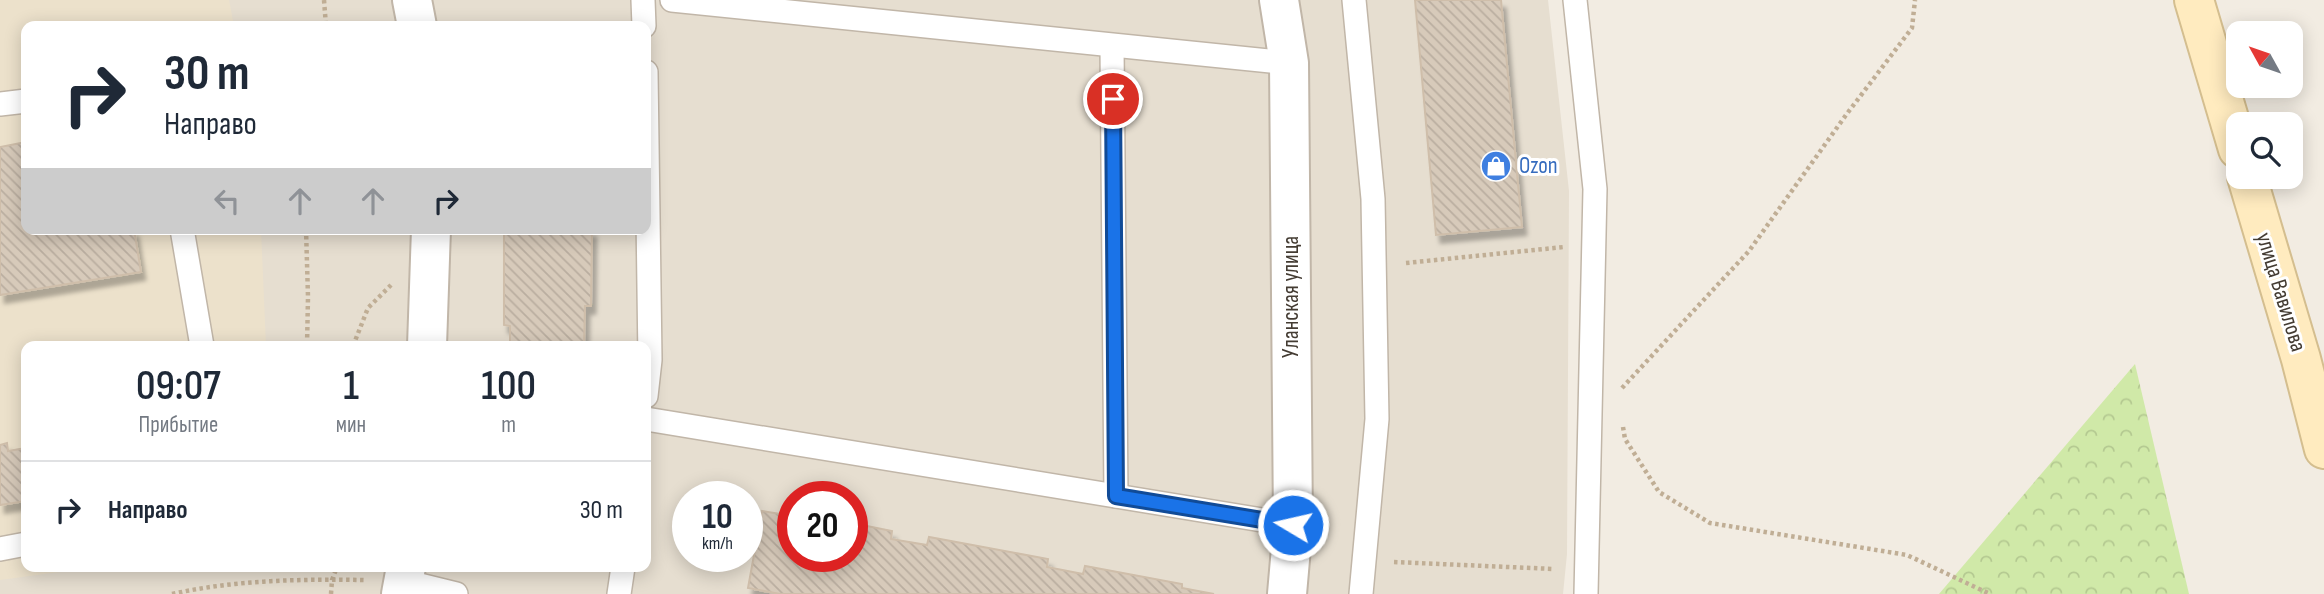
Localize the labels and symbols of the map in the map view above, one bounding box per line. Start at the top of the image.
north arrow [2226,21,2303,98]
pin [1083,69,1143,129]
shop icon: Ozon [1479,149,1513,183]
place label: Ozon [1519,152,1558,180]
street label: улица Вавилова [2250,229,2312,355]
street label: Уланская улица [1277,236,1305,358]
speed limit sign: 20 [777,481,868,572]
position arrow [1256,488,1330,562]

